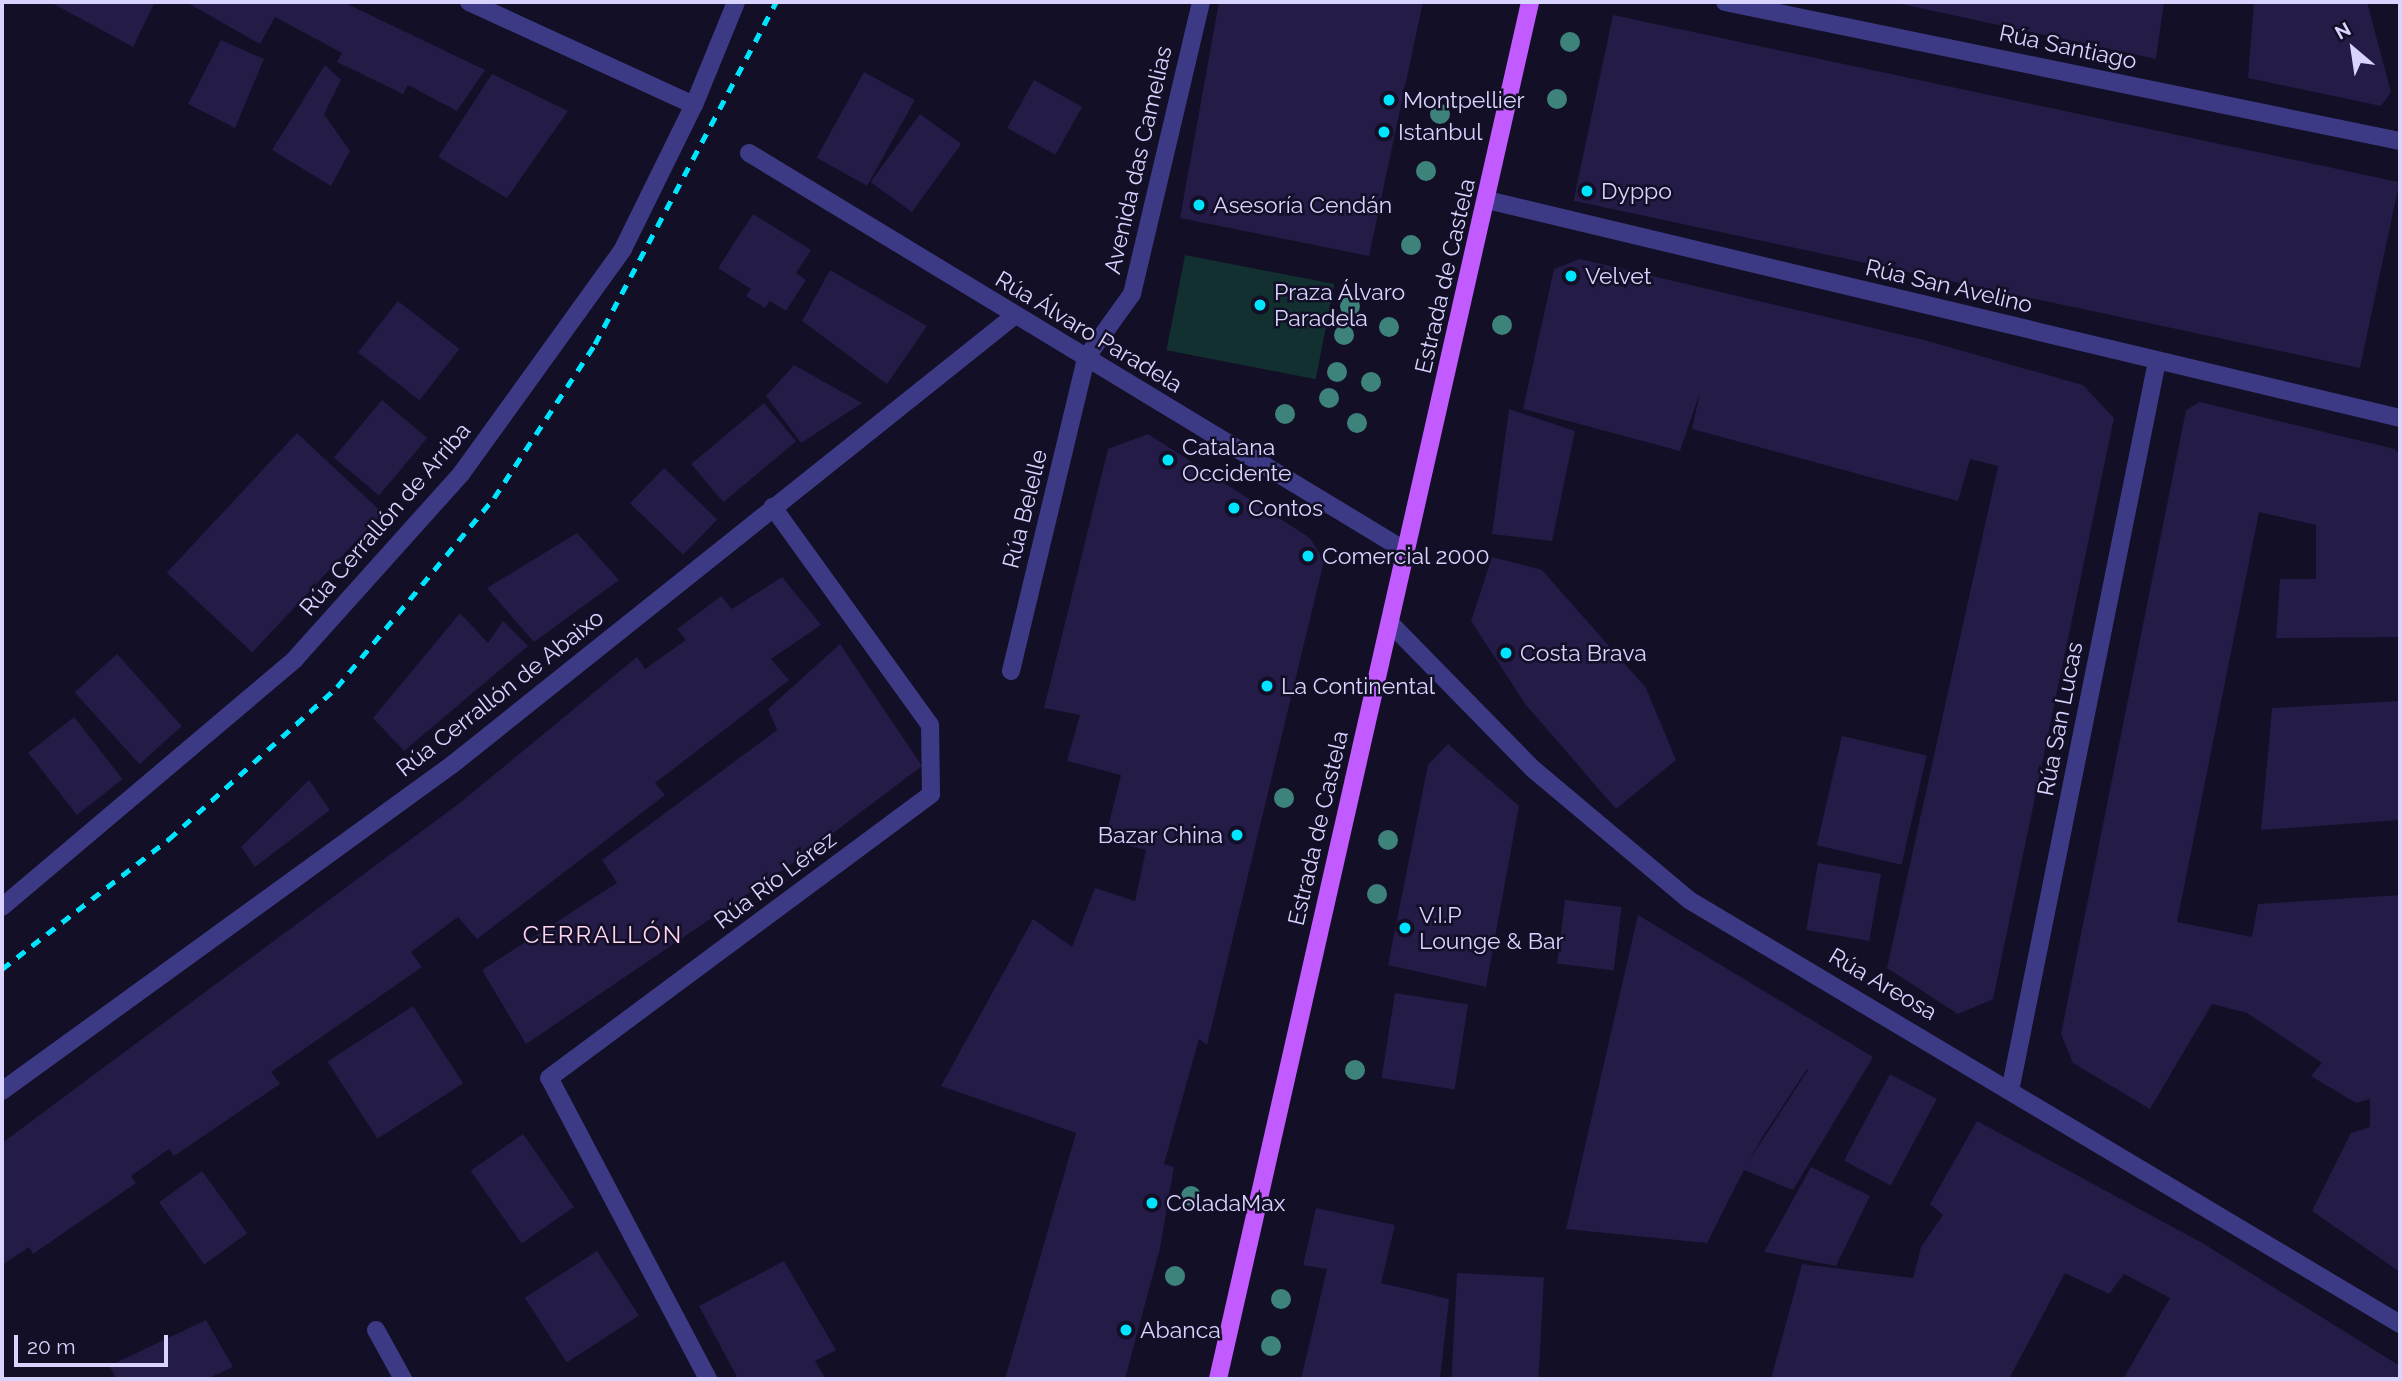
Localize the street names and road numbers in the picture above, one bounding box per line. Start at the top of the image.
street label: Rúa Santiago [1997,19,2139,75]
street label: Avenida das Camelias [1098,43,1178,277]
street label: Estrada de Castela [1409,176,1481,376]
street label: Rúa San Avelino [1863,253,2035,319]
street label: Rúa Álvaro Paradela [990,265,1188,399]
street label: Rúa Cerrallón de Arriba [293,417,477,621]
street label: Rúa Belelle [997,447,1053,571]
street label: Rúa Cerrallón de Abaixo [391,603,609,783]
street label: Rúa San Lucas [2032,640,2088,798]
street label: Estrada de Castela [1282,728,1354,928]
street label: Rúa Río Lérez [709,825,841,935]
street label: Rúa Areosa [1824,942,1942,1026]

